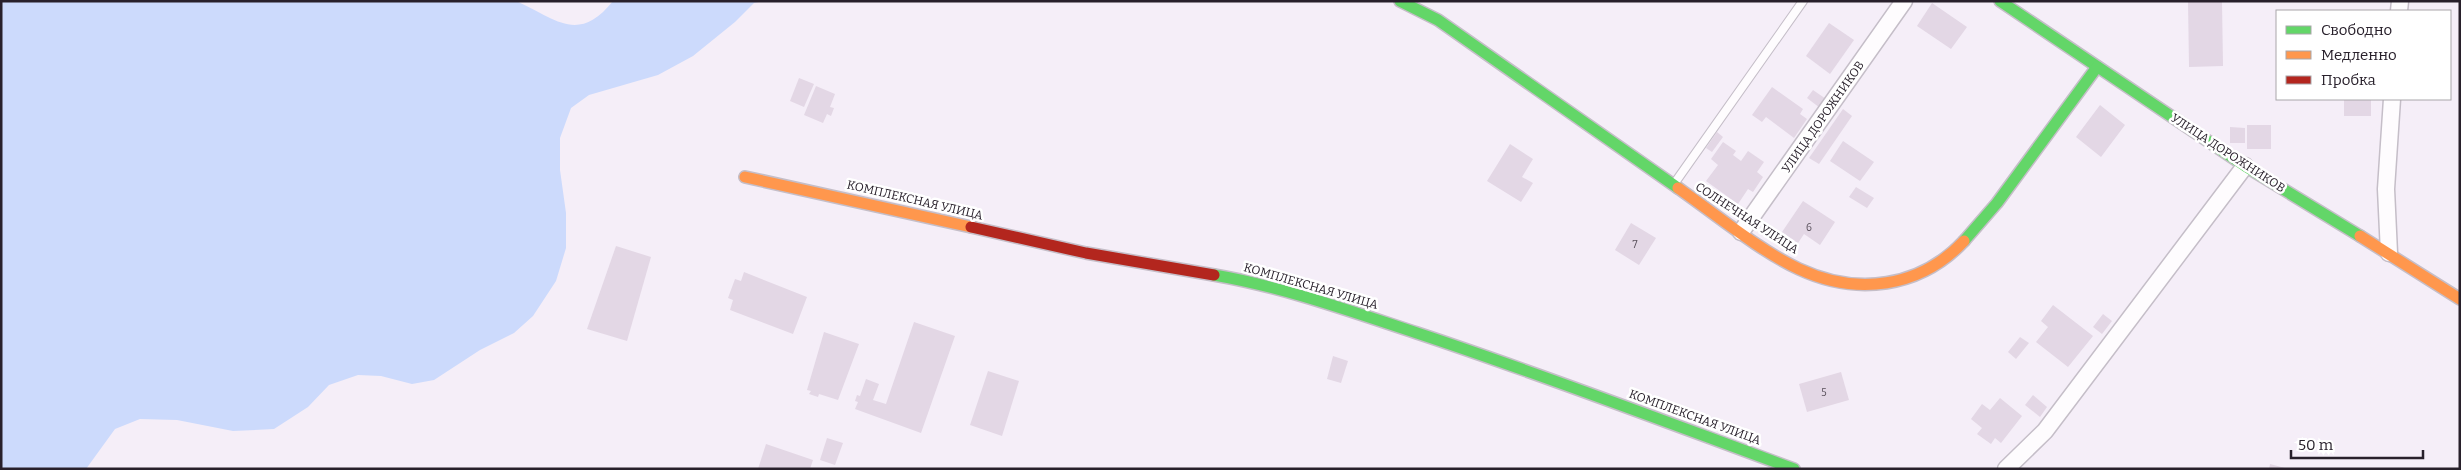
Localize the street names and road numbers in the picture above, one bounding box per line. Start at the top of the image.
street label: УЛИЦА ДОРОЖНИКОВ [1779,58,1867,176]
street label: УЛИЦА ДОРОЖНИКОВ [2168,111,2288,195]
street label: КОМПЛЕКСНАЯ УЛИЦА [846,178,985,223]
street label: СОЛНЕЧНАЯ УЛИЦА [1693,179,1802,257]
street label: КОМПЛЕКСНАЯ УЛИЦА [1242,260,1380,312]
street label: КОМПЛЕКСНАЯ УЛИЦА [1627,387,1763,448]

